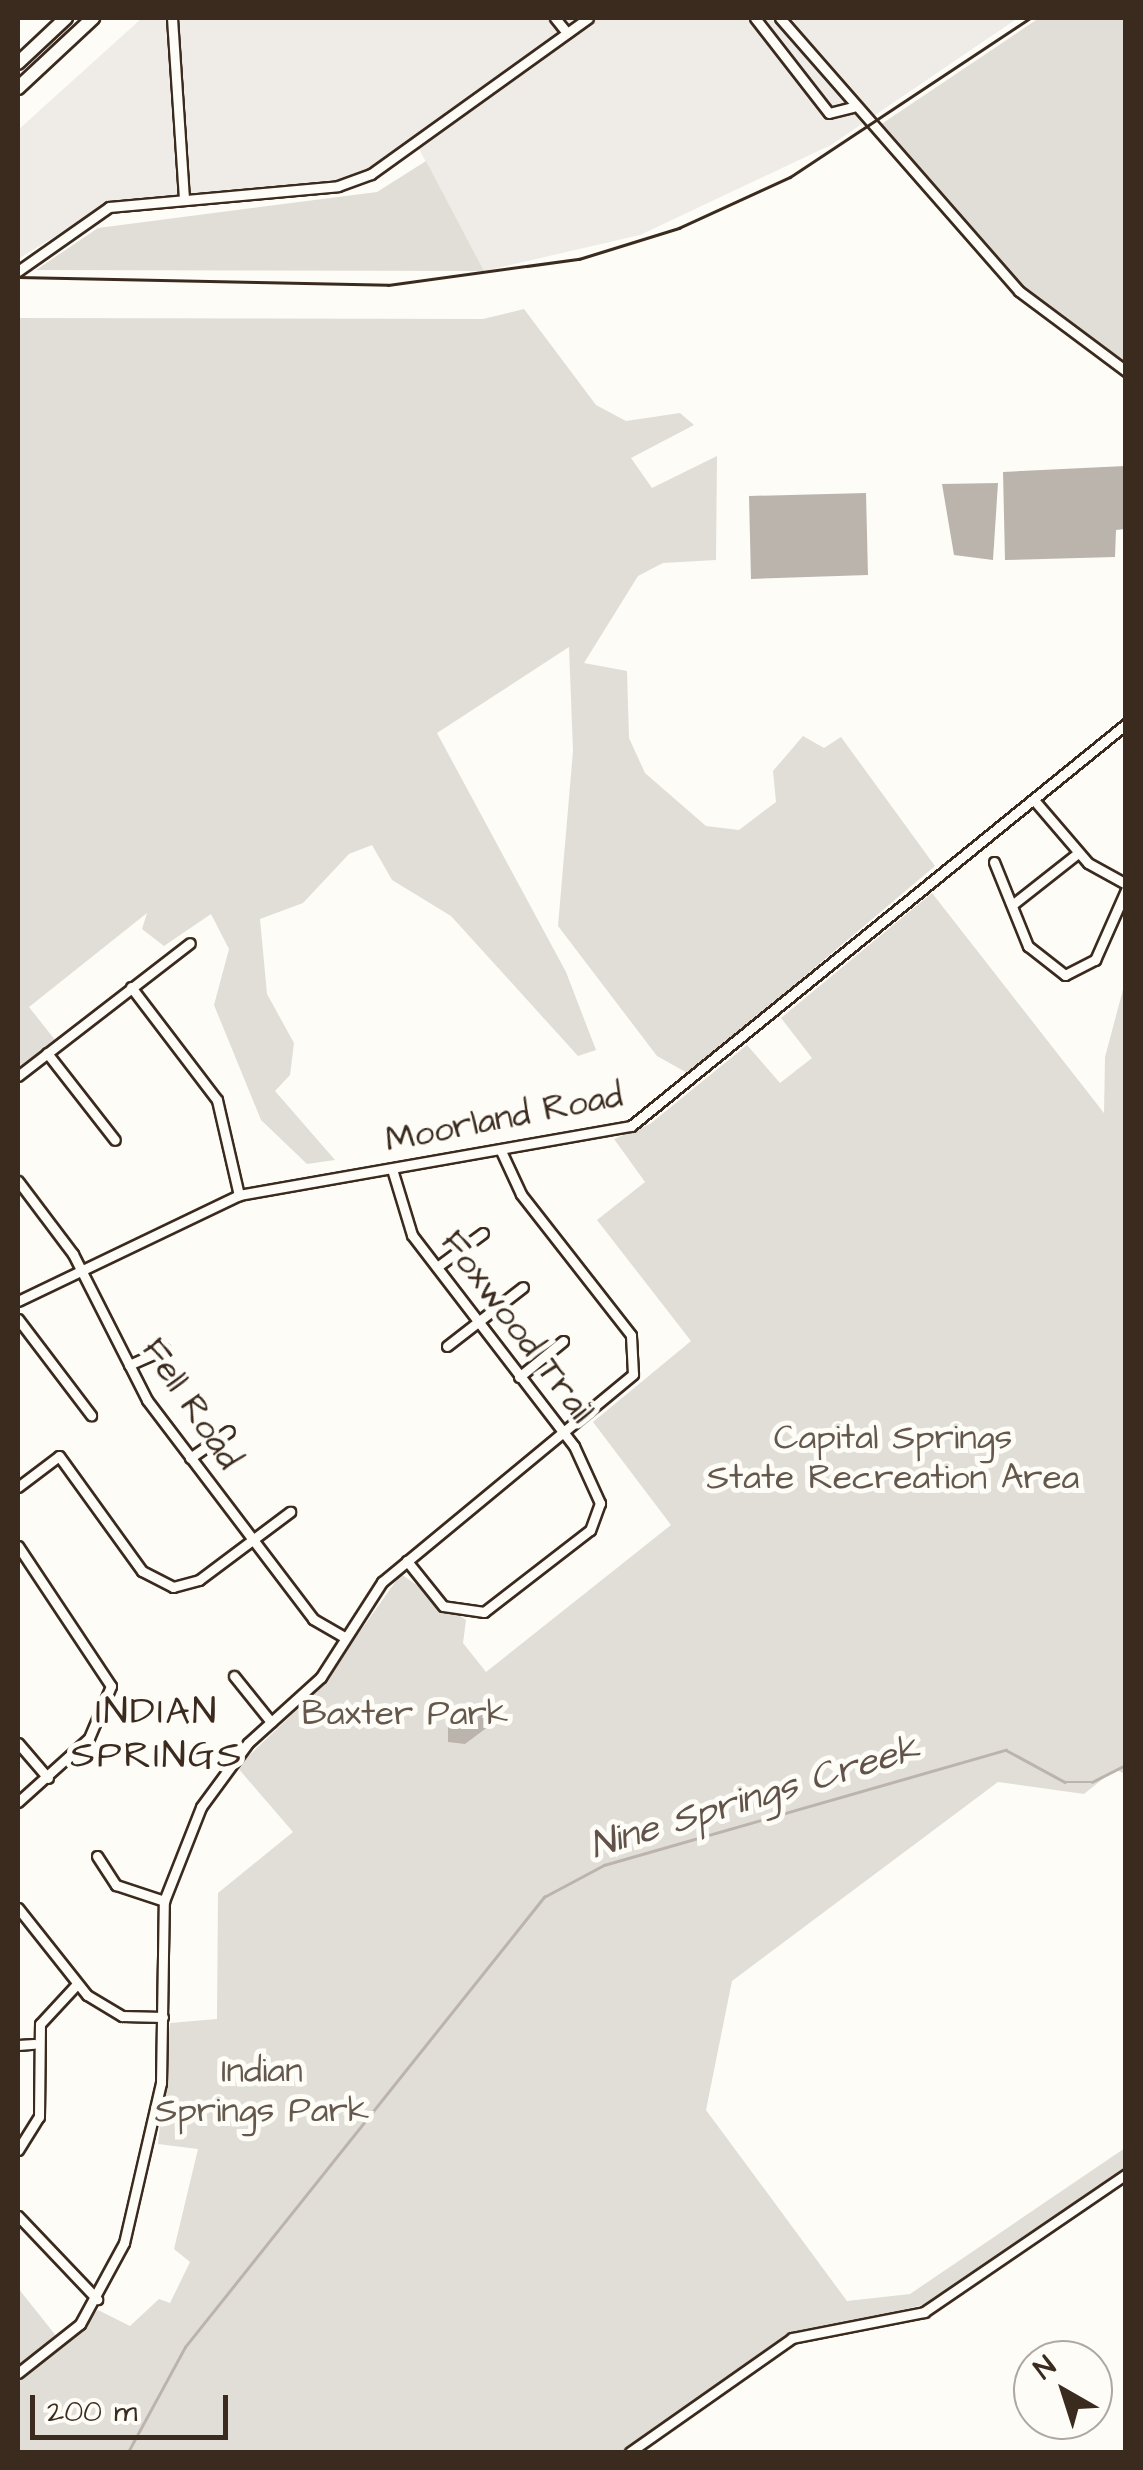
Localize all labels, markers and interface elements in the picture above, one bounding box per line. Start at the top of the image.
street label: Moorland Road [382,1074,626,1162]
street label: Foxwood Trail [431,1223,603,1431]
street label: Fell Road [132,1331,250,1477]
park label: Capital Springs State Recreation Area [707,1417,1079,1499]
district label: INDIAN SPRINGS [70,1690,244,1780]
park label: Baxter Park [302,1693,508,1735]
water label: Nine Springs Creek [585,1726,925,1870]
park label: Indian Springs Park [155,2050,369,2132]
north arrow [1013,2340,1113,2440]
text: N [1026,2347,1064,2389]
scale bar [35,2375,232,2437]
text: 200 m [47,2391,137,2433]

